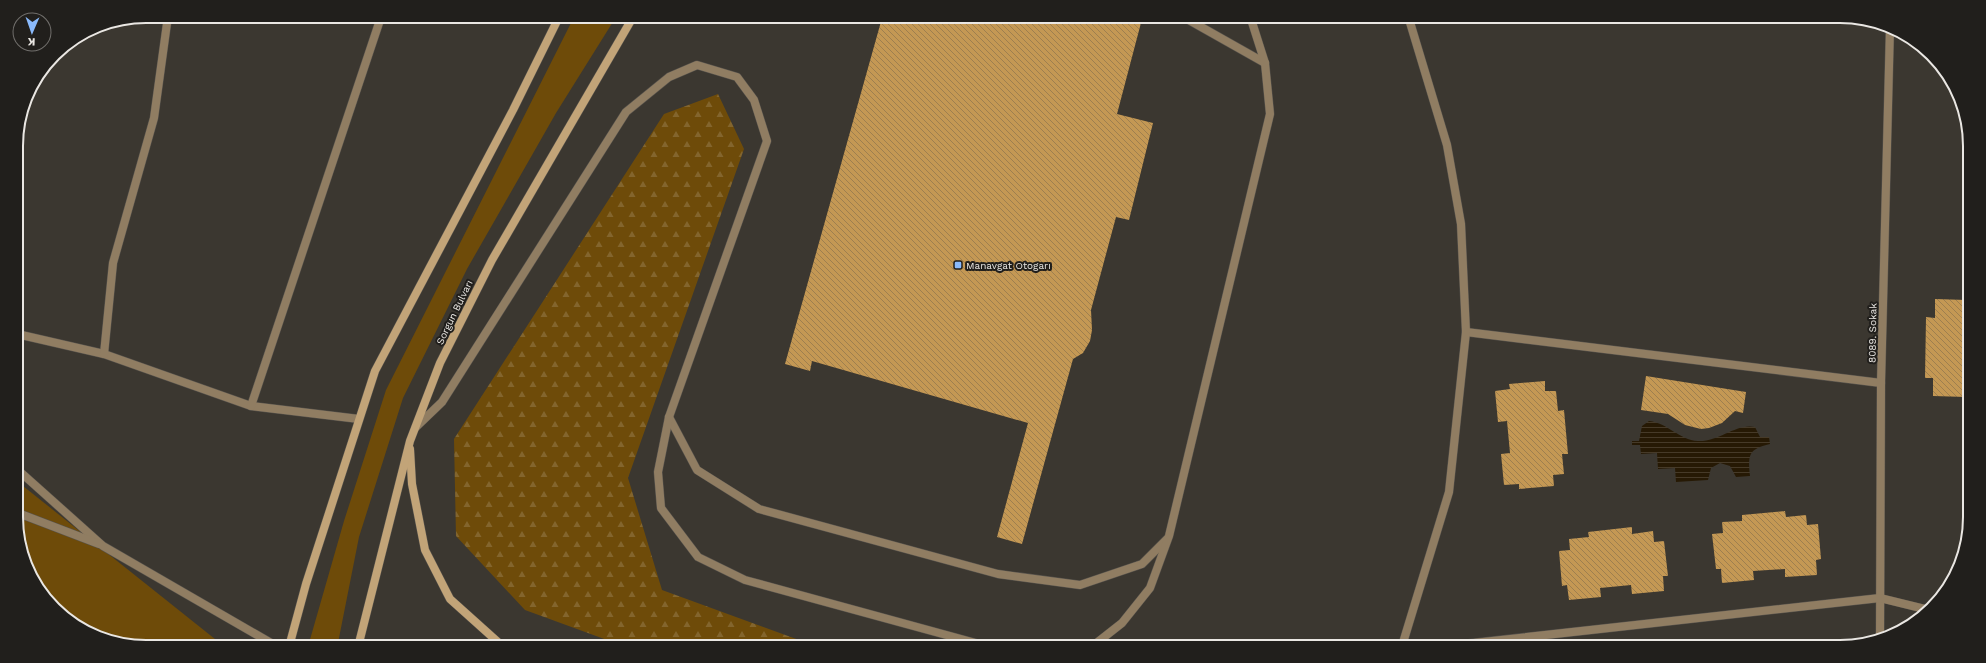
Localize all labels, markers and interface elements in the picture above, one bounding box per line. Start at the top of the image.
north arrow [12,12,52,52]
text: K [27,35,36,48]
marker: Manavgat Otogarı [953,260,963,270]
place label: Manavgat Otogarı [966,260,1051,271]
street label: Sorgun Bulvarı [434,278,475,346]
street label: 8089. Sokak [1866,303,1879,363]

